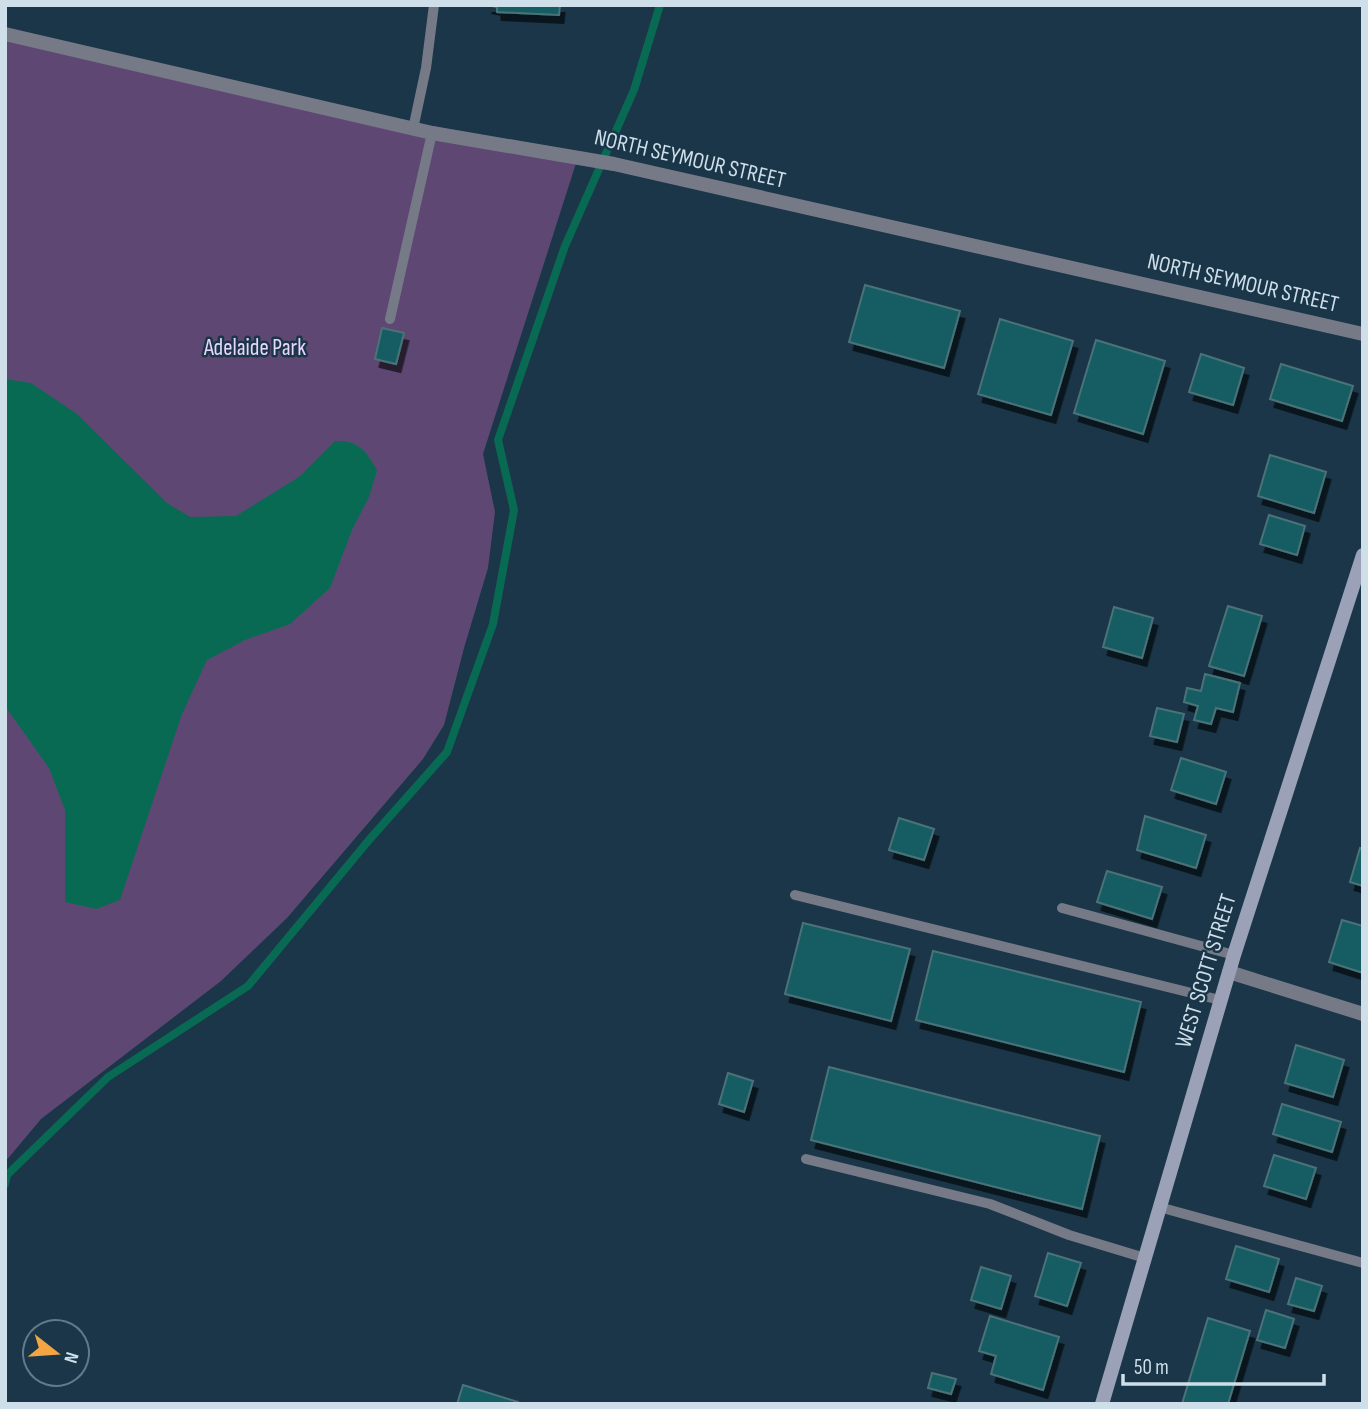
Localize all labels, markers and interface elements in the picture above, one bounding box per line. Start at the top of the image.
street label: NORTH SEYMOUR STREET [592,123,788,195]
street label: NORTH SEYMOUR STREET [1145,247,1341,319]
park label: Adelaide Park [203,334,306,362]
street label: WEST SCOTT STREET [1169,891,1243,1051]
north arrow [21,1318,91,1388]
scale bar [1123,1342,1324,1386]
text: N [58,1349,83,1366]
text: 50 m [1134,1355,1169,1380]

